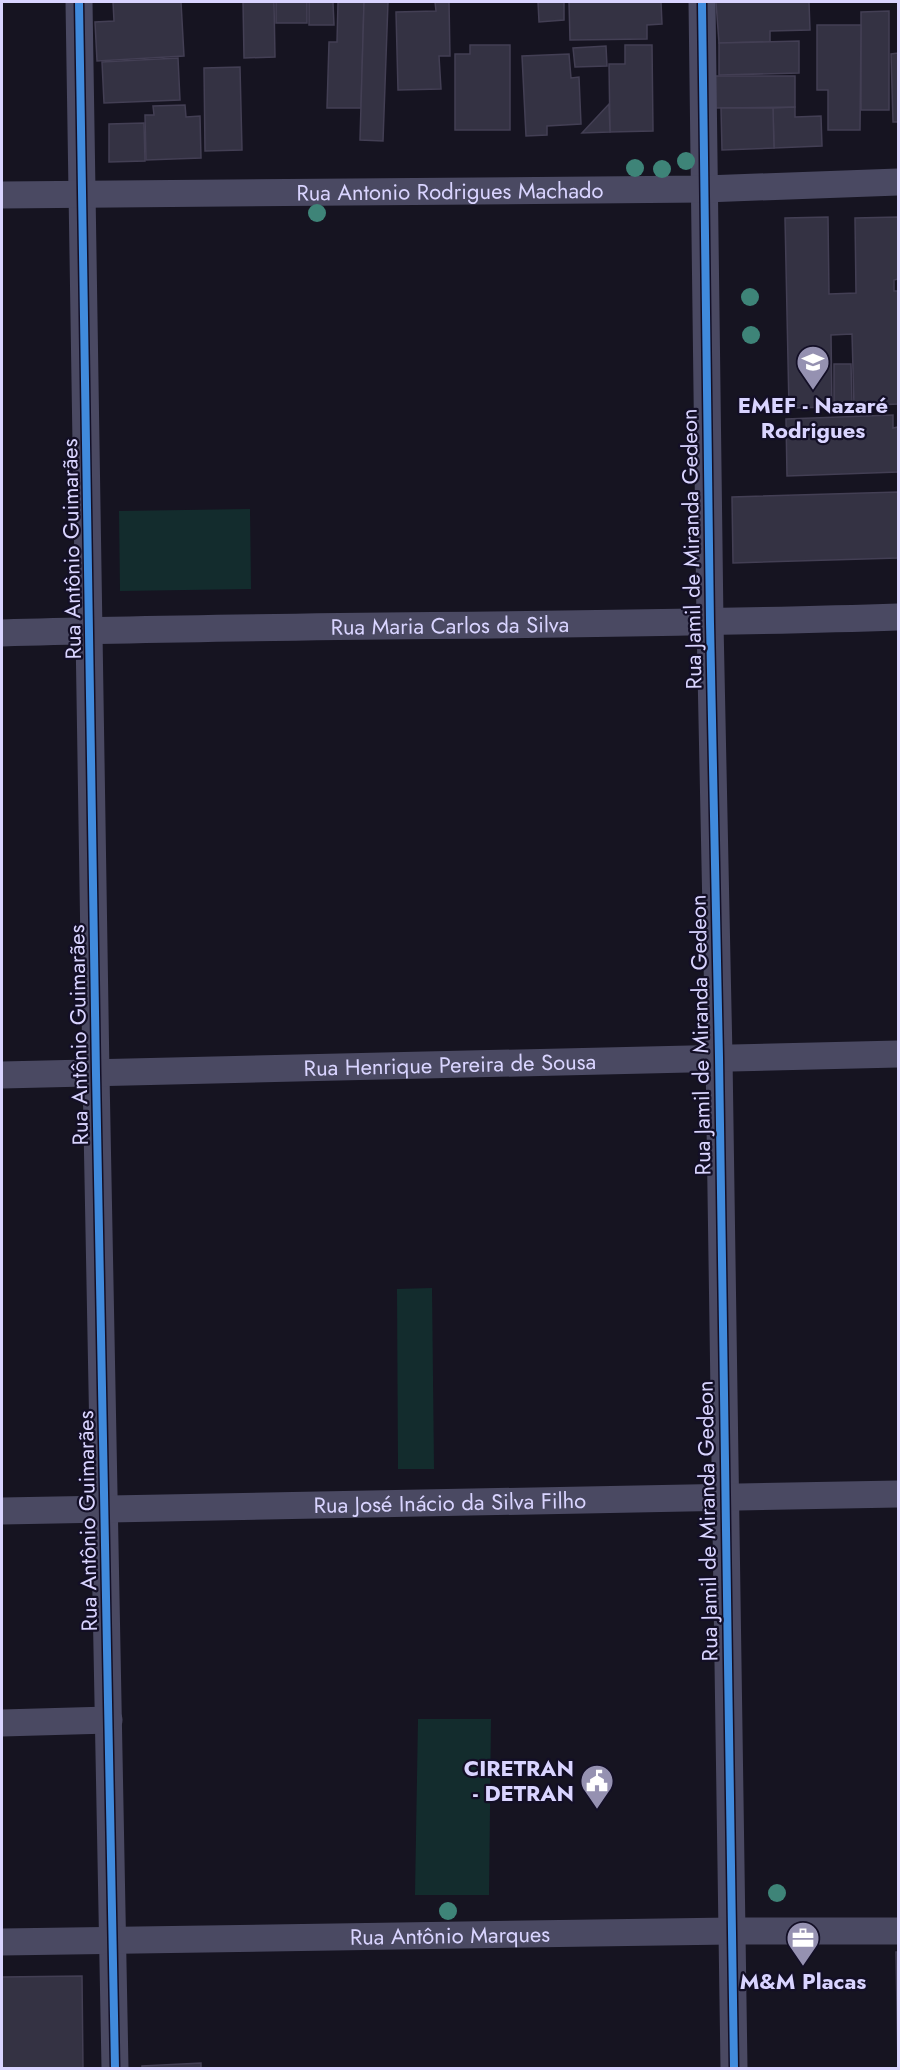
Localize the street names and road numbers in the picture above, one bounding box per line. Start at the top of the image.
street label: Rua Antonio Rodrigues Machado [296,174,604,208]
street label: Rua Jamil de Miranda Gedeon [673,408,709,690]
street label: Rua Antônio Guimarães [53,438,89,660]
street label: Rua Maria Carlos da Silva [330,608,569,643]
street label: Rua Jamil de Miranda Gedeon [682,894,718,1176]
street label: Rua Antônio Guimarães [60,924,96,1146]
street label: Rua Henrique Pereira de Sousa [303,1045,596,1084]
street label: Rua Jamil de Miranda Gedeon [689,1380,725,1662]
street label: Rua Antônio Guimarães [69,1410,105,1632]
street label: Rua José Inácio da Silva Filho [313,1484,587,1521]
street label: Rua Antônio Marques [350,1918,550,1953]

